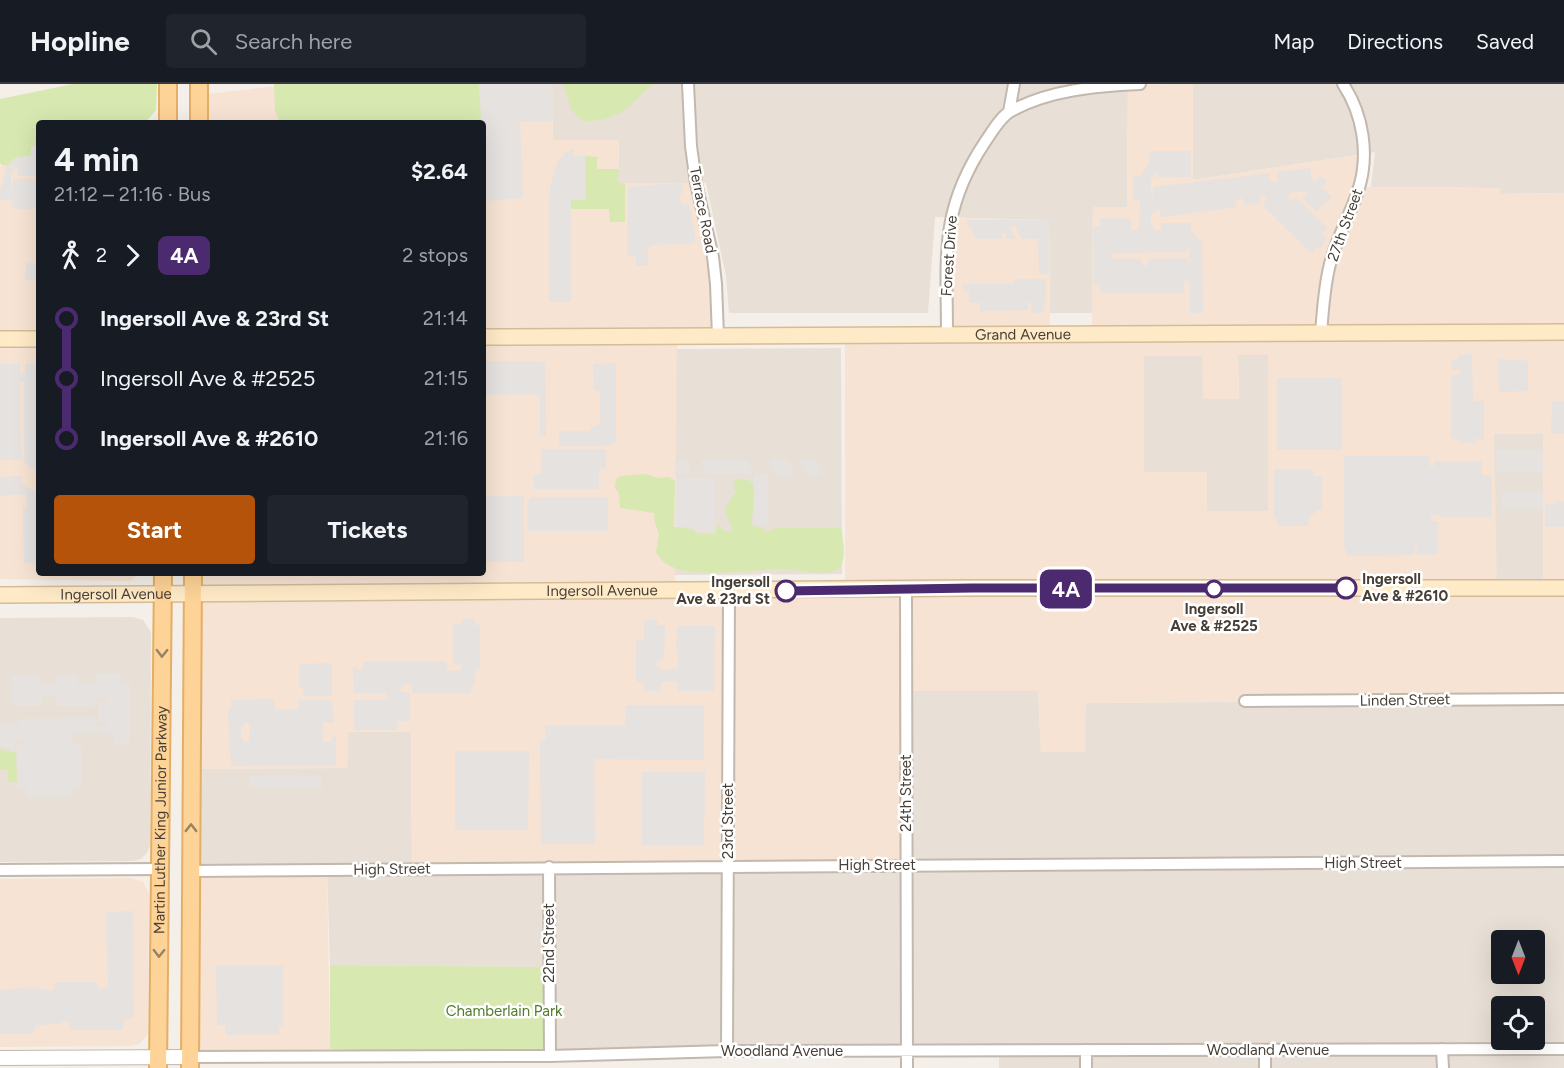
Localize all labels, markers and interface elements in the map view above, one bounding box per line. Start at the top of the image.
search box [166,14,586,68]
text: Hopline [30,24,130,58]
icon: search [187,25,220,58]
text: Search here [235,28,352,55]
text: Map [1273,29,1314,54]
text: Directions [1347,29,1443,54]
text: Saved [1476,29,1534,54]
text: 4 min [54,140,139,179]
text: $2.64 [411,158,468,185]
street label: Terrace Road [686,165,720,255]
text: 21:12 – 21:16 · Bus [54,182,211,206]
street label: 27th Street [1324,186,1367,264]
street label: Forest Drive [937,215,961,297]
icon: walk [54,239,87,272]
icon: forward [116,239,149,272]
text: 2 [96,243,107,267]
text: 4A [170,243,198,268]
text: 2 stops [402,243,468,267]
text: Ingersoll Ave & 23rd St [100,305,329,332]
text: 21:14 [423,306,468,330]
street label: Grand Avenue [975,325,1071,344]
text: Ingersoll Ave & #2525 [100,365,315,392]
text: 21:15 [424,366,468,390]
text: Ingersoll Ave & #2610 [100,425,318,452]
text: 21:16 [424,426,468,450]
button: Start [54,495,255,564]
button: Tickets [267,495,468,564]
line badge: 4A [1039,570,1093,608]
place label: Ingersoll Ave & #2610 [1362,570,1449,605]
place label: Ingersoll Ave & 23rd St [676,573,770,608]
text: 4A [1052,577,1080,602]
marker: Ingersoll Ave & #2610 [1335,577,1357,599]
marker: Ingersoll Ave & 23rd St [775,580,797,602]
marker: Ingersoll Ave & #2525 [1205,580,1223,598]
street label: Ingersoll Avenue [546,581,658,600]
street label: Ingersoll Avenue [60,585,172,604]
place label: Ingersoll Ave & #2525 [1170,600,1258,635]
one-way arrow [156,649,168,658]
street label: Linden Street [1359,690,1451,710]
street label: Martin Luther King Junior Parkway [150,706,171,934]
street label: 24th Street [897,754,915,832]
street label: 23rd Street [719,783,737,859]
one-way arrow [185,824,197,833]
street label: High Street [1324,854,1402,872]
street label: High Street [838,856,916,874]
street label: High Street [353,859,431,879]
street label: 22nd Street [540,903,558,983]
north arrow [1491,930,1545,984]
map controls [1491,930,1545,1050]
one-way arrow [153,949,165,958]
button: locate [1491,996,1545,1050]
park label: Chamberlain Park [446,1002,563,1020]
street label: Woodland Avenue [1207,1041,1329,1059]
street label: Woodland Avenue [721,1042,843,1060]

